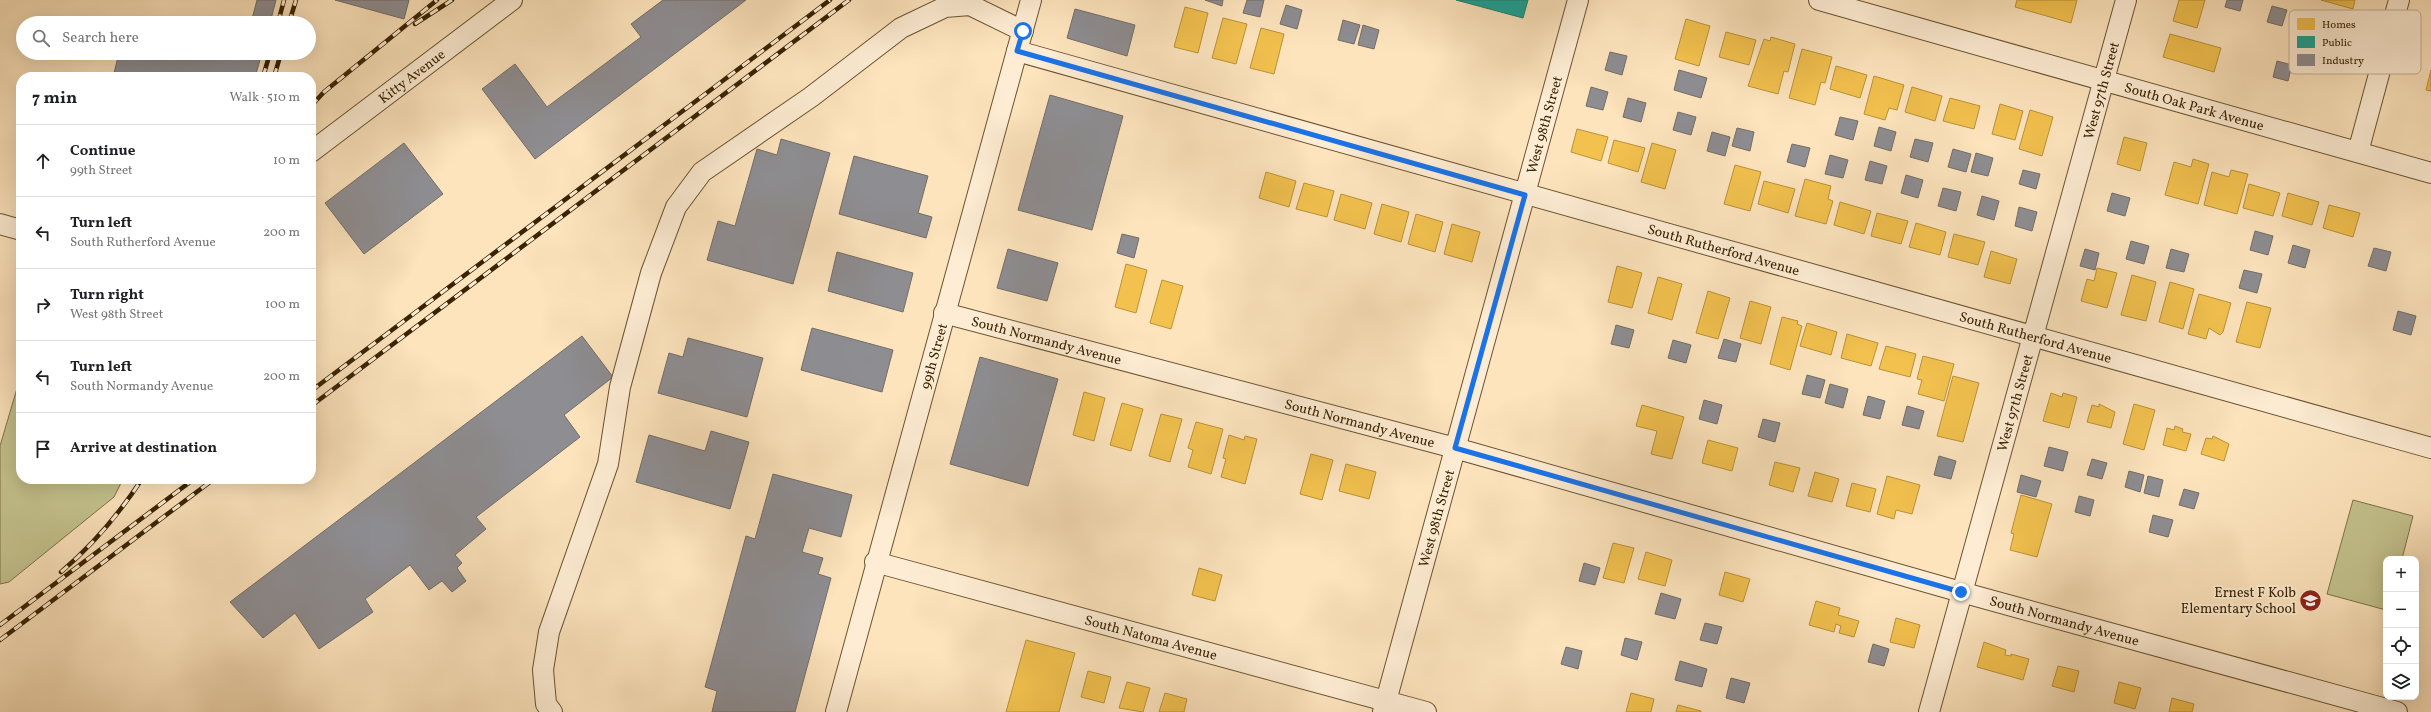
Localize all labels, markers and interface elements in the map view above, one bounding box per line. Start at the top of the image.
legend [2289,10,2421,74]
search box [16,16,316,60]
text: Homes [2322,18,2356,33]
route start [1014,22,1032,40]
icon: search [30,27,52,49]
text: Search here [62,28,139,49]
text: Public [2322,36,2352,51]
street label: West 97th Street [2080,40,2125,142]
street label: Kitty Avenue [375,46,450,109]
text: Industry [2322,54,2364,69]
street label: West 98th Street [1523,74,1568,176]
street label: South Oak Park Avenue [2122,79,2266,136]
text: 7 min [32,87,77,110]
text: Walk · 510 m [229,89,300,107]
text: Continue [70,141,135,162]
icon: ahead [32,150,54,172]
text: 10 m [273,152,300,170]
text: 99th Street [70,162,133,180]
text: Turn left [70,213,132,234]
street label: South Rutherford Avenue [1645,220,1802,281]
icon: left [32,222,54,244]
text: 200 m [263,224,300,242]
text: South Rutherford Avenue [70,234,216,252]
text: Turn right [70,285,144,306]
icon: right [32,294,54,316]
text: 100 m [265,296,300,314]
text: West 98th Street [70,306,163,324]
street label: South Rutherford Avenue [1957,308,2114,369]
street label: South Normandy Avenue [969,313,1123,371]
street label: 99th Street [917,321,953,392]
street label: West 97th Street [1994,352,2039,454]
text: Turn left [70,357,132,378]
icon: left [32,366,54,388]
text: 200 m [263,368,300,386]
text: South Normandy Avenue [70,378,213,396]
street label: South Normandy Avenue [1282,395,1437,453]
icon: arrive [32,438,54,460]
text: Arrive at destination [70,438,217,459]
street label: West 98th Street [1415,467,1460,570]
map controls [2383,556,2419,700]
button: + [2383,556,2419,592]
route end [1952,583,1970,601]
place label: Ernest F Kolb Elementary School [2181,584,2296,619]
school or university icon: Ernest F Kolb Elementary School [2298,587,2324,613]
street label: South Normandy Avenue [1987,592,2141,652]
button: − [2383,592,2419,628]
street label: South Natoma Avenue [1082,611,1219,666]
button: locate [2383,628,2419,664]
button: layers [2383,664,2419,700]

